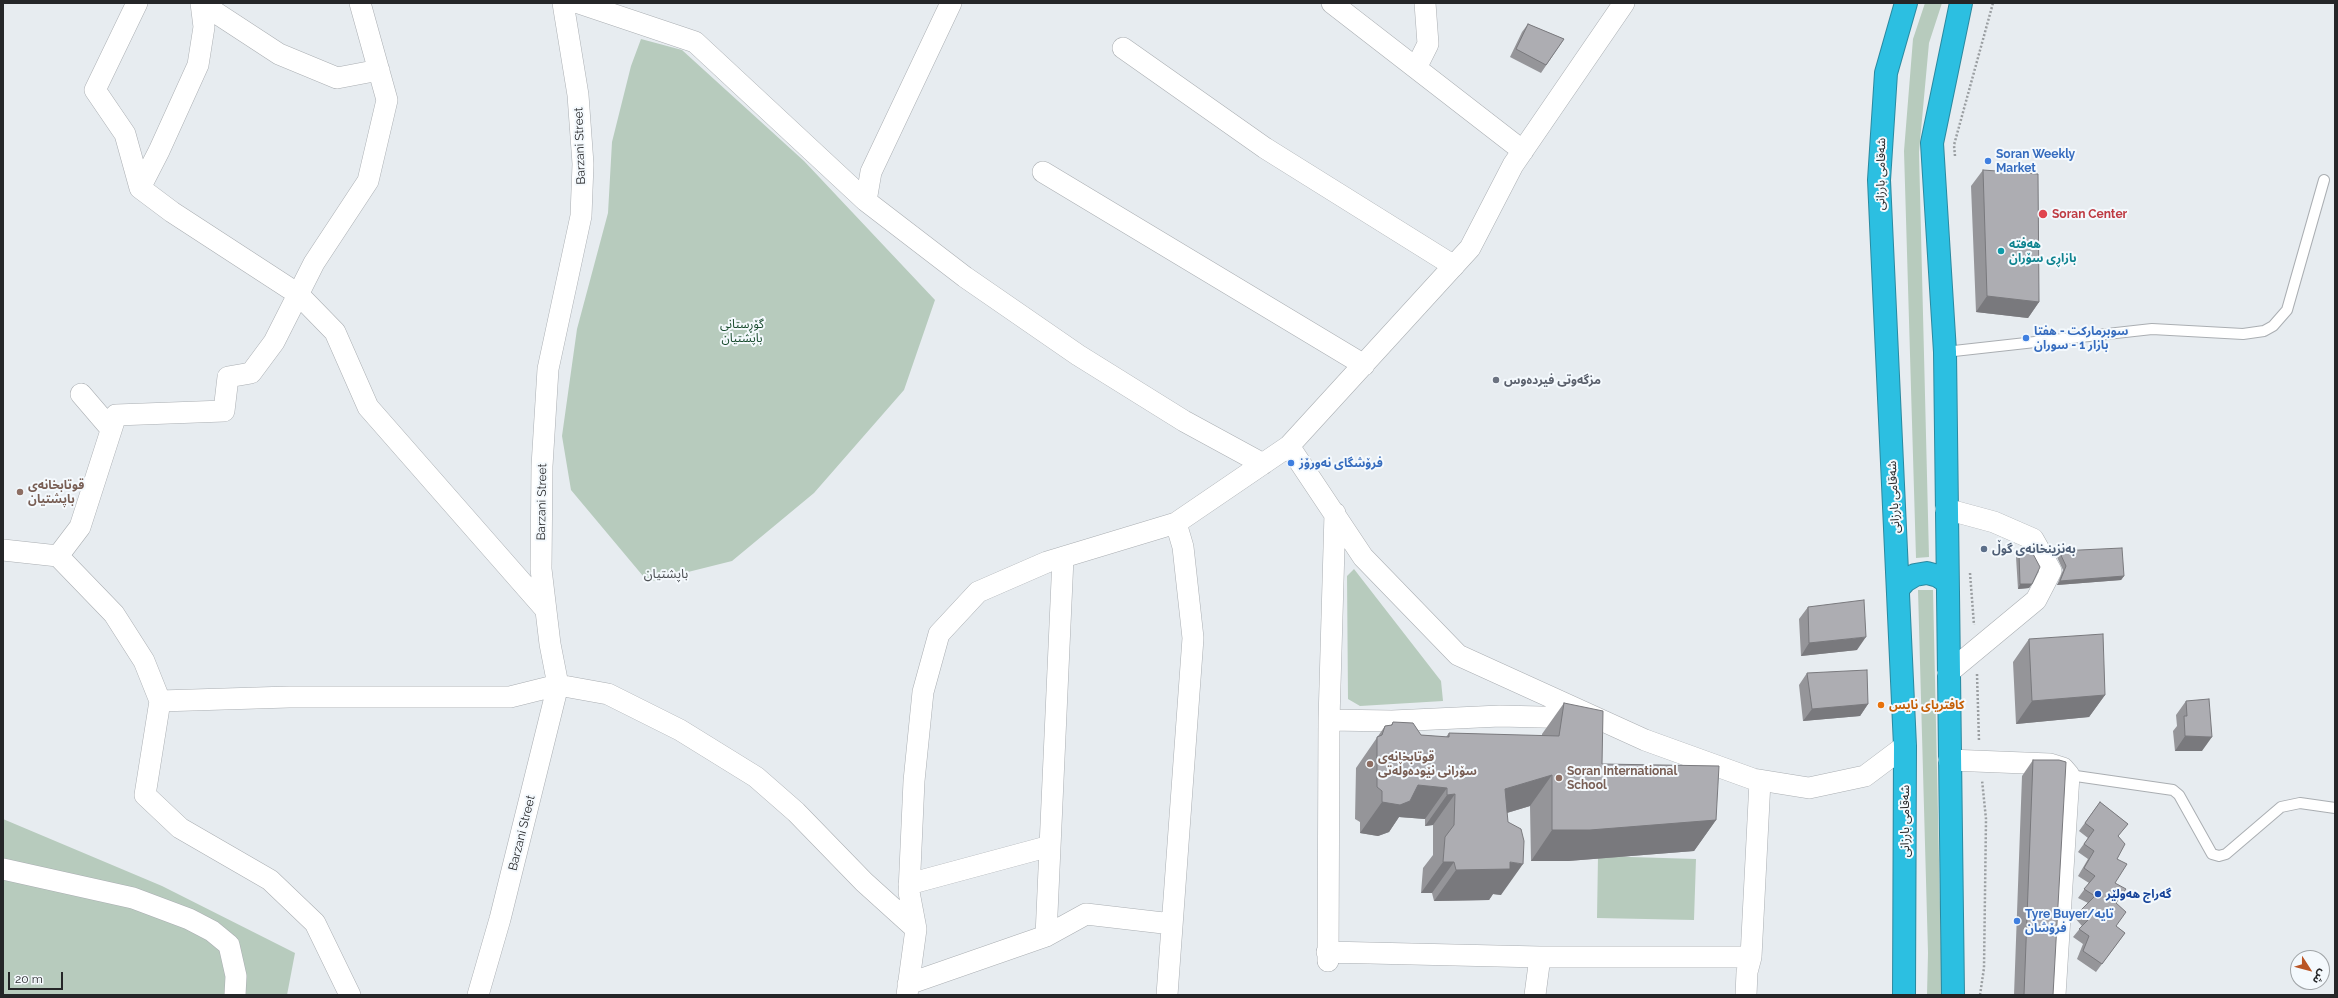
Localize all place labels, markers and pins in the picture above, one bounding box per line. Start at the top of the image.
place label: Soran Weekly Market [1996,147,2075,175]
marker: Soran Weekly Market [1983,156,1993,166]
place label: Soran Center [2052,207,2127,221]
marker: Soran Center [2037,208,2049,220]
place label: هەفتە بازاڕی سۆران [2009,237,2077,265]
marker: هەفتە بازاڕی سۆران [1996,246,2006,256]
place label: سوبرماركت - هفتا بازار 1 - سوران [2034,324,2128,352]
marker: سوبرماركت - هفتا بازار 1 - سوران [2021,333,2031,343]
place label: مزگەوتی فیردەوس [1504,373,1601,387]
marker: مزگەوتی فیردەوس [1491,375,1501,385]
place label: فرۆشگای نەورۆز [1299,456,1383,470]
marker: فرۆشگای نەورۆز [1286,458,1296,468]
place label: قوتابخانەی باپشتیان [28,478,84,506]
marker: قوتابخانەی باپشتیان [15,487,25,497]
place label: بەنزینخانەی گوڵ [1992,542,2076,556]
marker: بەنزینخانەی گوڵ [1979,544,1989,554]
place label: کافتریای نایس [1889,698,1964,712]
marker: کافتریای نایس [1876,700,1886,710]
place label: قوتابخانەی سۆرانی نێودەوڵەتی [1378,750,1477,778]
marker: قوتابخانەی سۆرانی نێودەوڵەتی [1365,759,1375,769]
place label: Soran International School [1567,764,1677,792]
marker: Soran International School [1554,773,1564,783]
place label: گەراج هەولێر [2106,887,2171,901]
marker: گەراج هەولێر [2093,889,2103,899]
place label: Tyre Buyer/تایە فرۆشان [2025,907,2114,935]
marker: Tyre Buyer/تایە فرۆشان [2012,916,2022,926]

